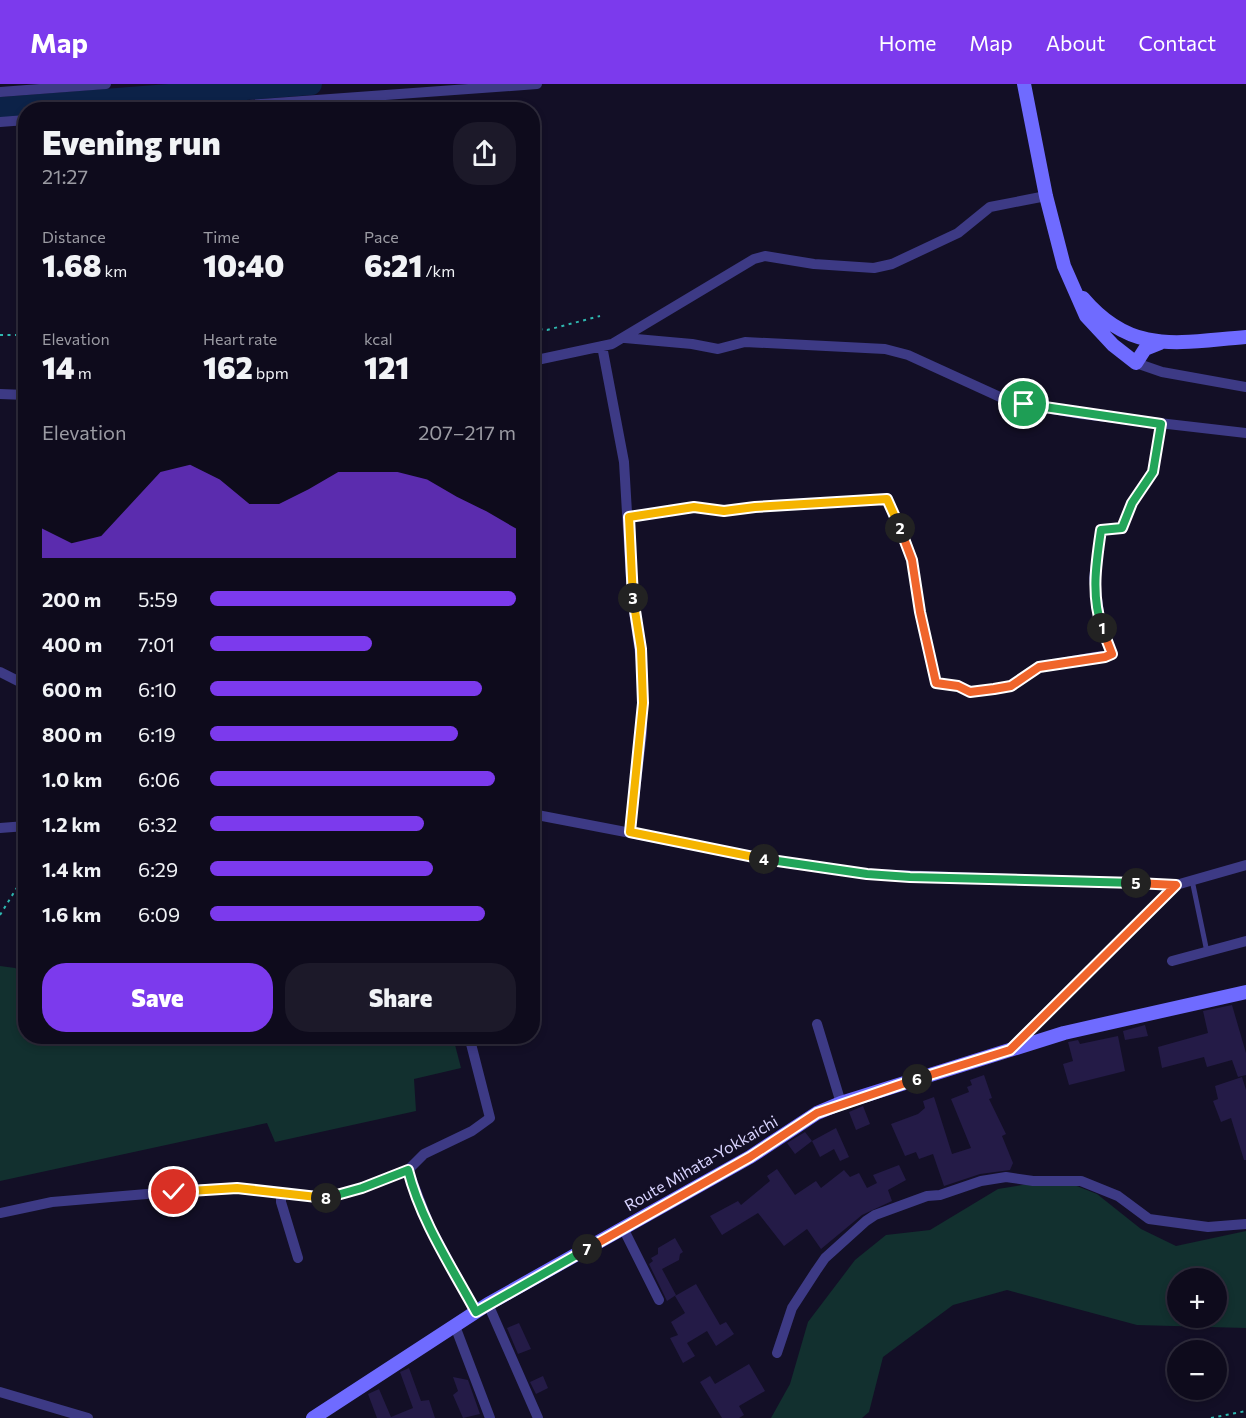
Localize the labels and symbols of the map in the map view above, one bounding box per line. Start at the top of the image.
pin [998,378,1049,429]
pin: 2 [885,513,915,543]
pin: 3 [618,583,648,613]
pin: 1 [1087,613,1117,643]
pin: 4 [749,844,779,874]
pin: 5 [1121,868,1151,898]
pin: 6 [902,1064,932,1094]
street label: Route Mihata-Yokkaichi [621,1111,781,1214]
pin [148,1166,199,1217]
pin: 8 [311,1183,341,1213]
pin: 7 [572,1234,602,1264]

